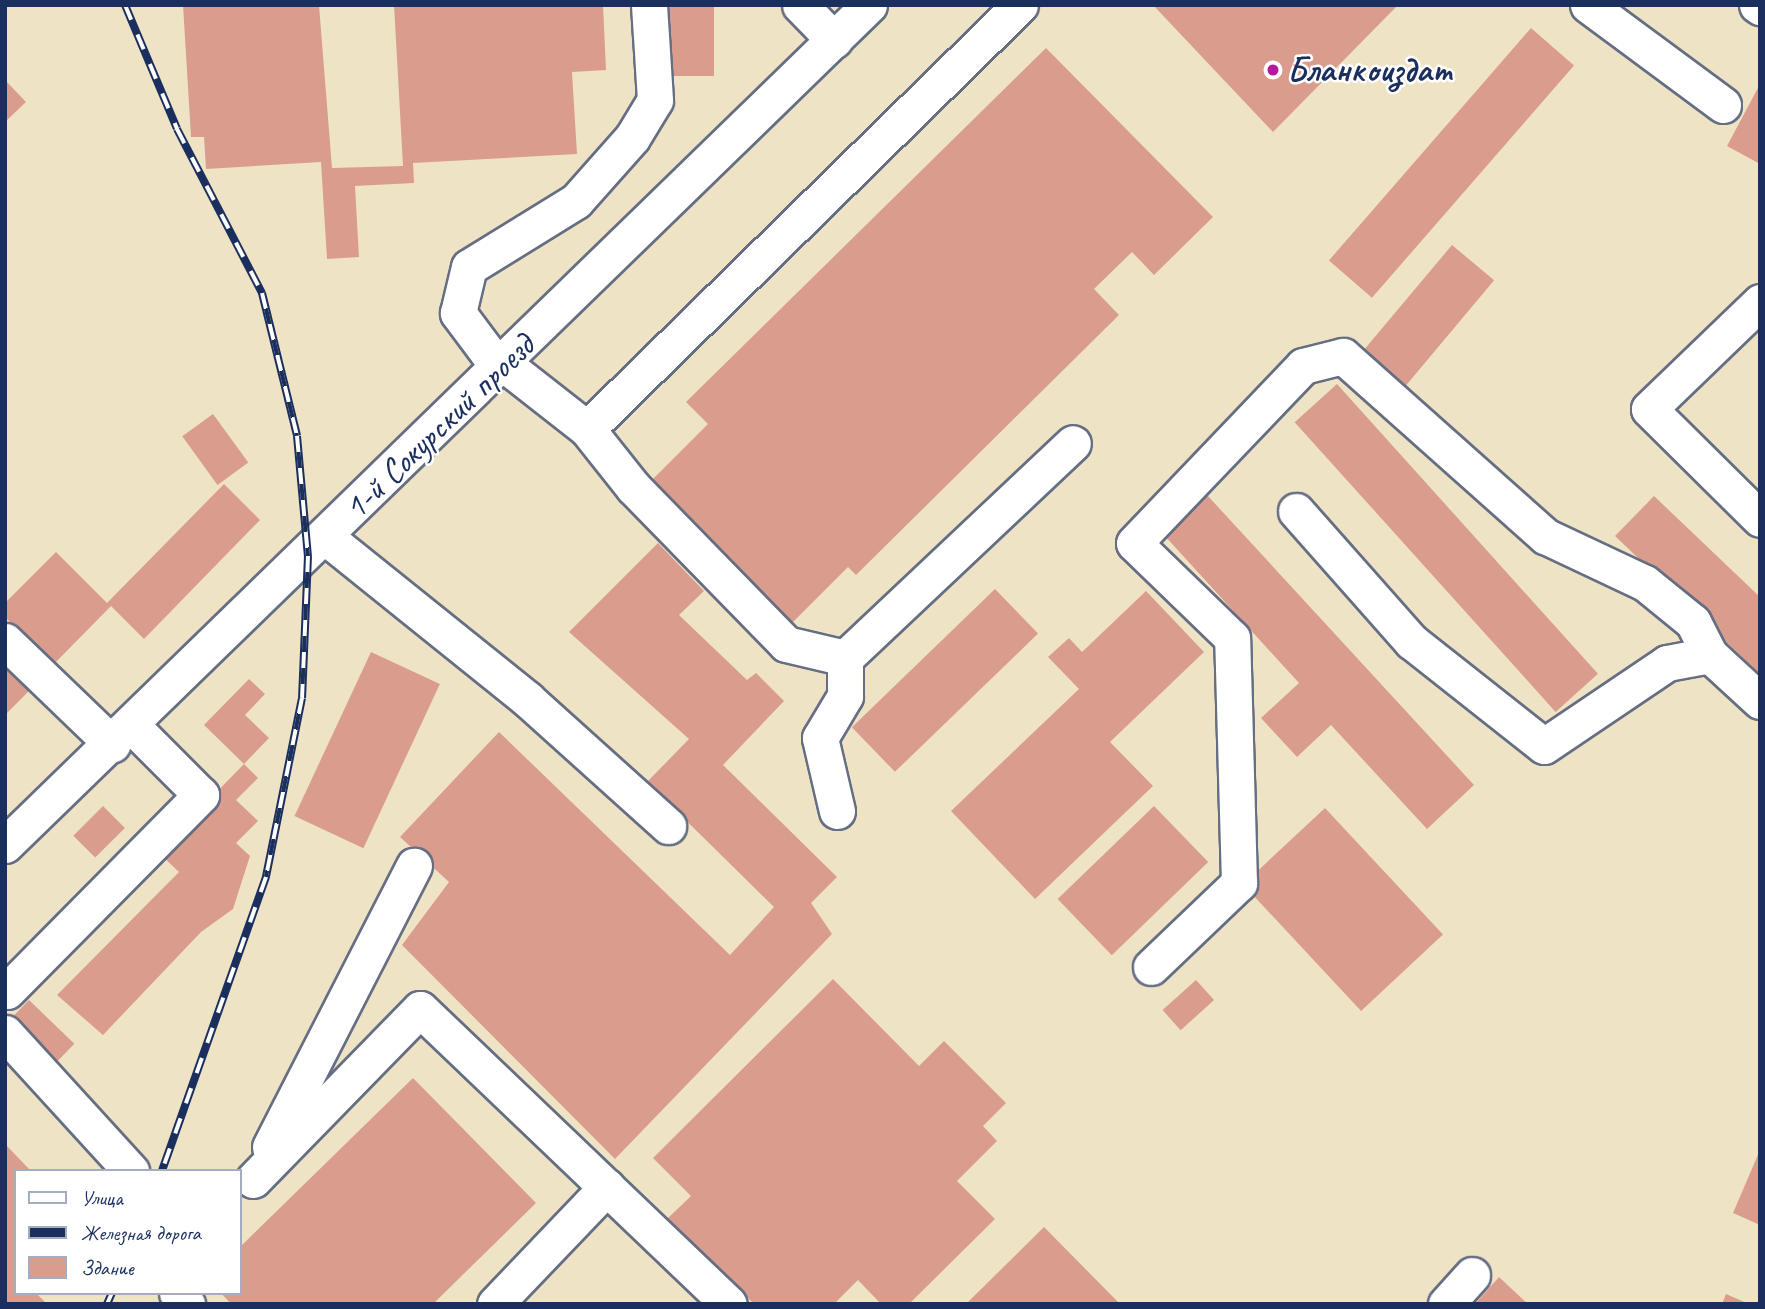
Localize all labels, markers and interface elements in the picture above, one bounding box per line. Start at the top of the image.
place label: Бланкоиздат [1287,49,1453,91]
marker: Бланкоиздат [1265,62,1281,78]
street label: 1-й Сокурский проезд [335,325,543,529]
legend [14,1169,242,1295]
text: Улица [81,1185,123,1211]
text: Железная дорога [81,1220,201,1246]
text: Здание [81,1255,134,1281]

